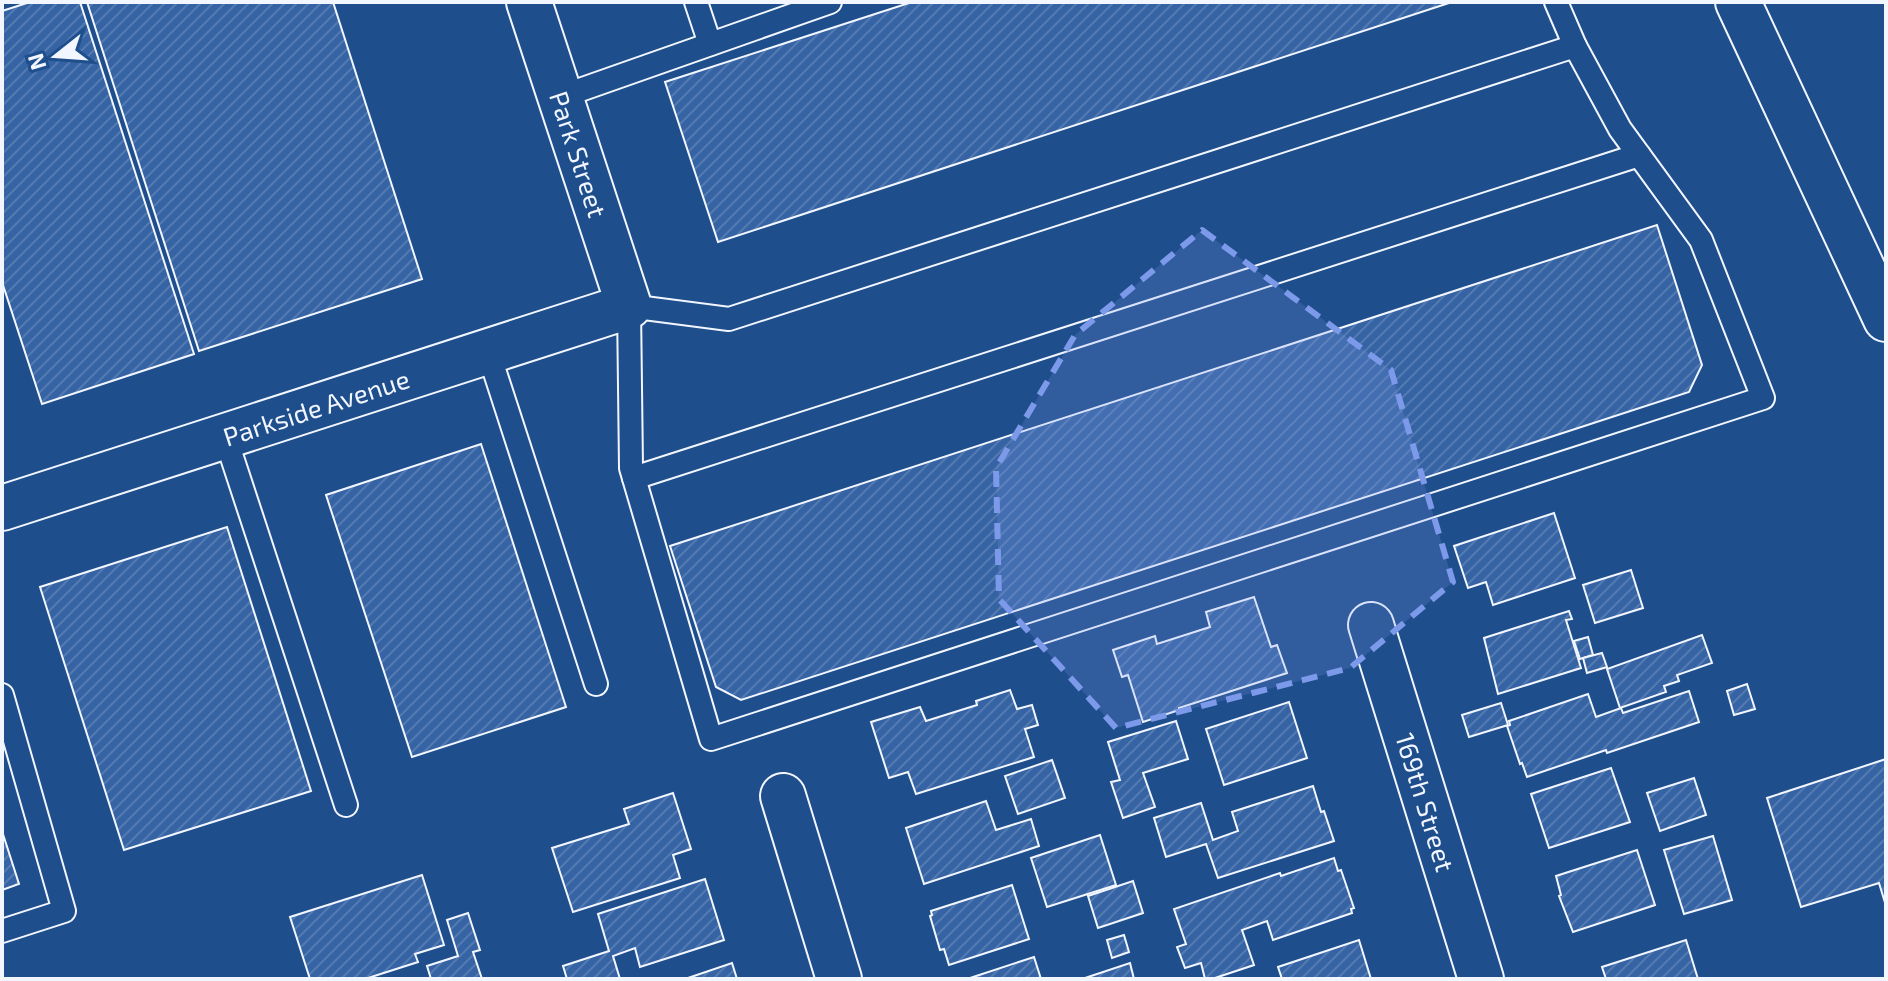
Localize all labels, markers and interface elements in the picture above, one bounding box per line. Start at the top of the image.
north arrow [16,16,96,96]
text: N [21,51,51,74]
street label: Park Street [544,87,614,221]
street label: Parkside Avenue [219,362,413,452]
street label: 169th Street [1390,729,1462,875]

